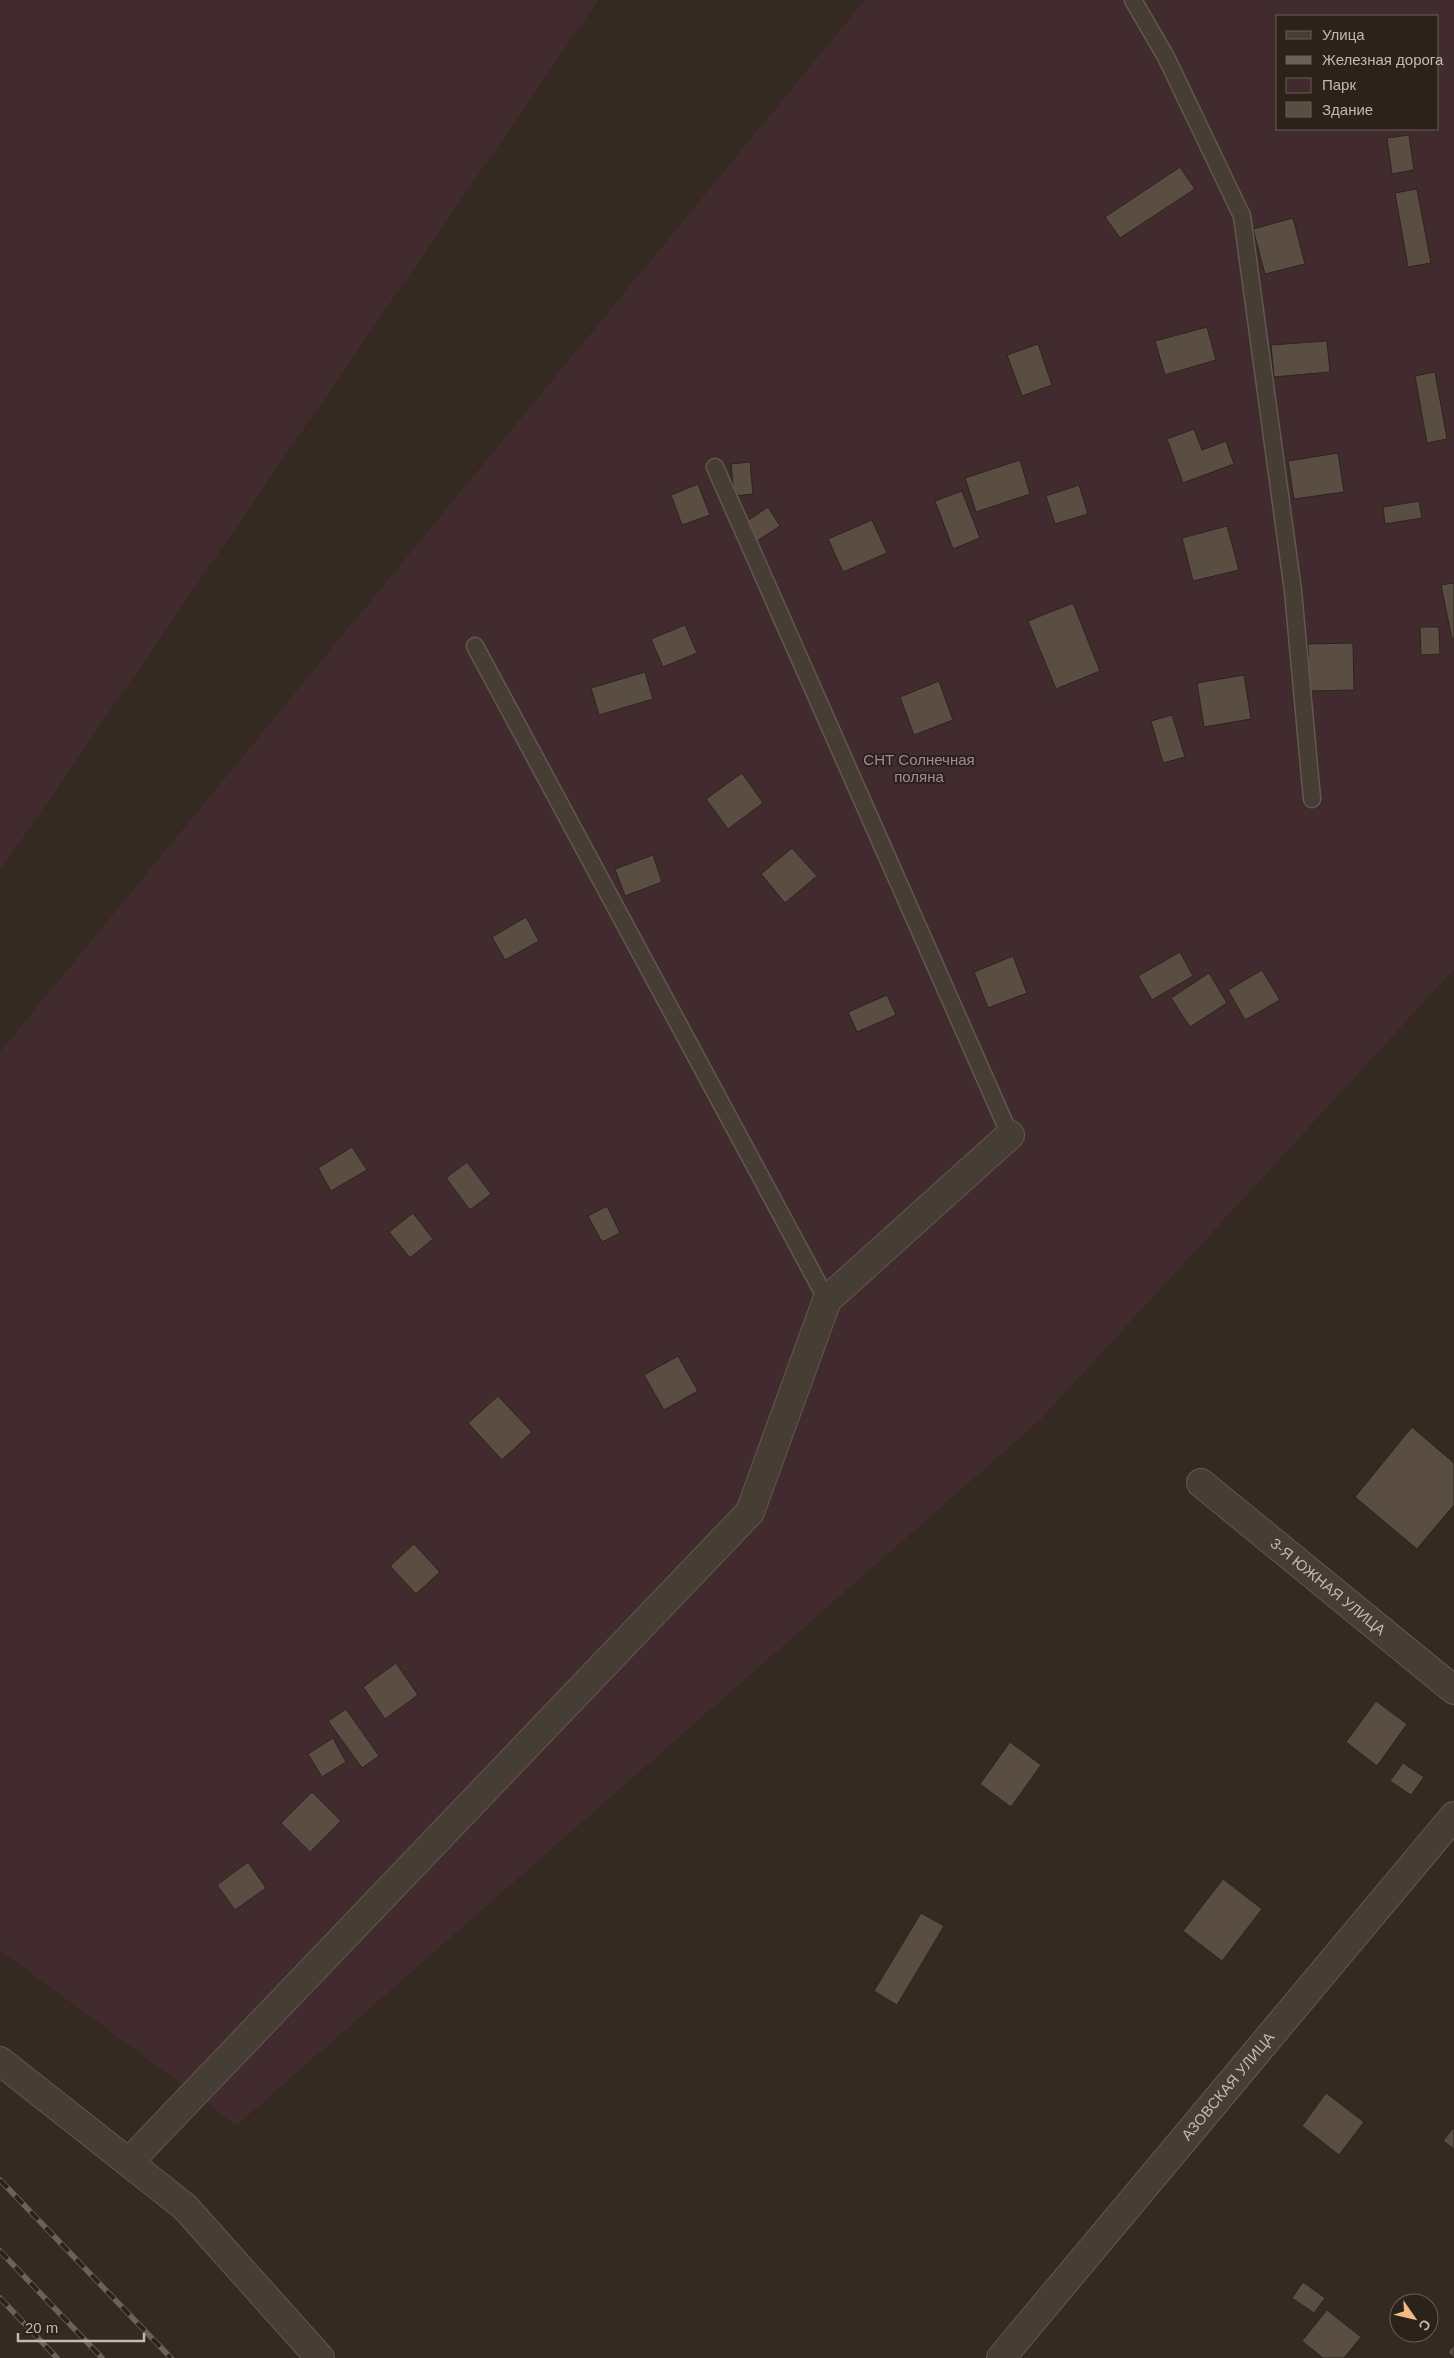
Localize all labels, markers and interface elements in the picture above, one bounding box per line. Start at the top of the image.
legend [1276,15,1439,130]
text: Улица [1322,26,1365,43]
text: Железная дорога [1322,51,1444,68]
text: Парк [1322,76,1356,93]
text: Здание [1322,101,1373,118]
park label: СНТ Солнечная поляна [863,751,975,785]
street label: 3-Я ЮЖНАЯ УЛИЦА [1267,1534,1389,1639]
street label: АЗОВСКАЯ УЛИЦА [1178,2029,1278,2143]
north arrow [1389,2293,1439,2343]
scale bar [18,2310,144,2342]
text: С [1415,2317,1434,2334]
text: 20 m [25,2319,58,2336]

